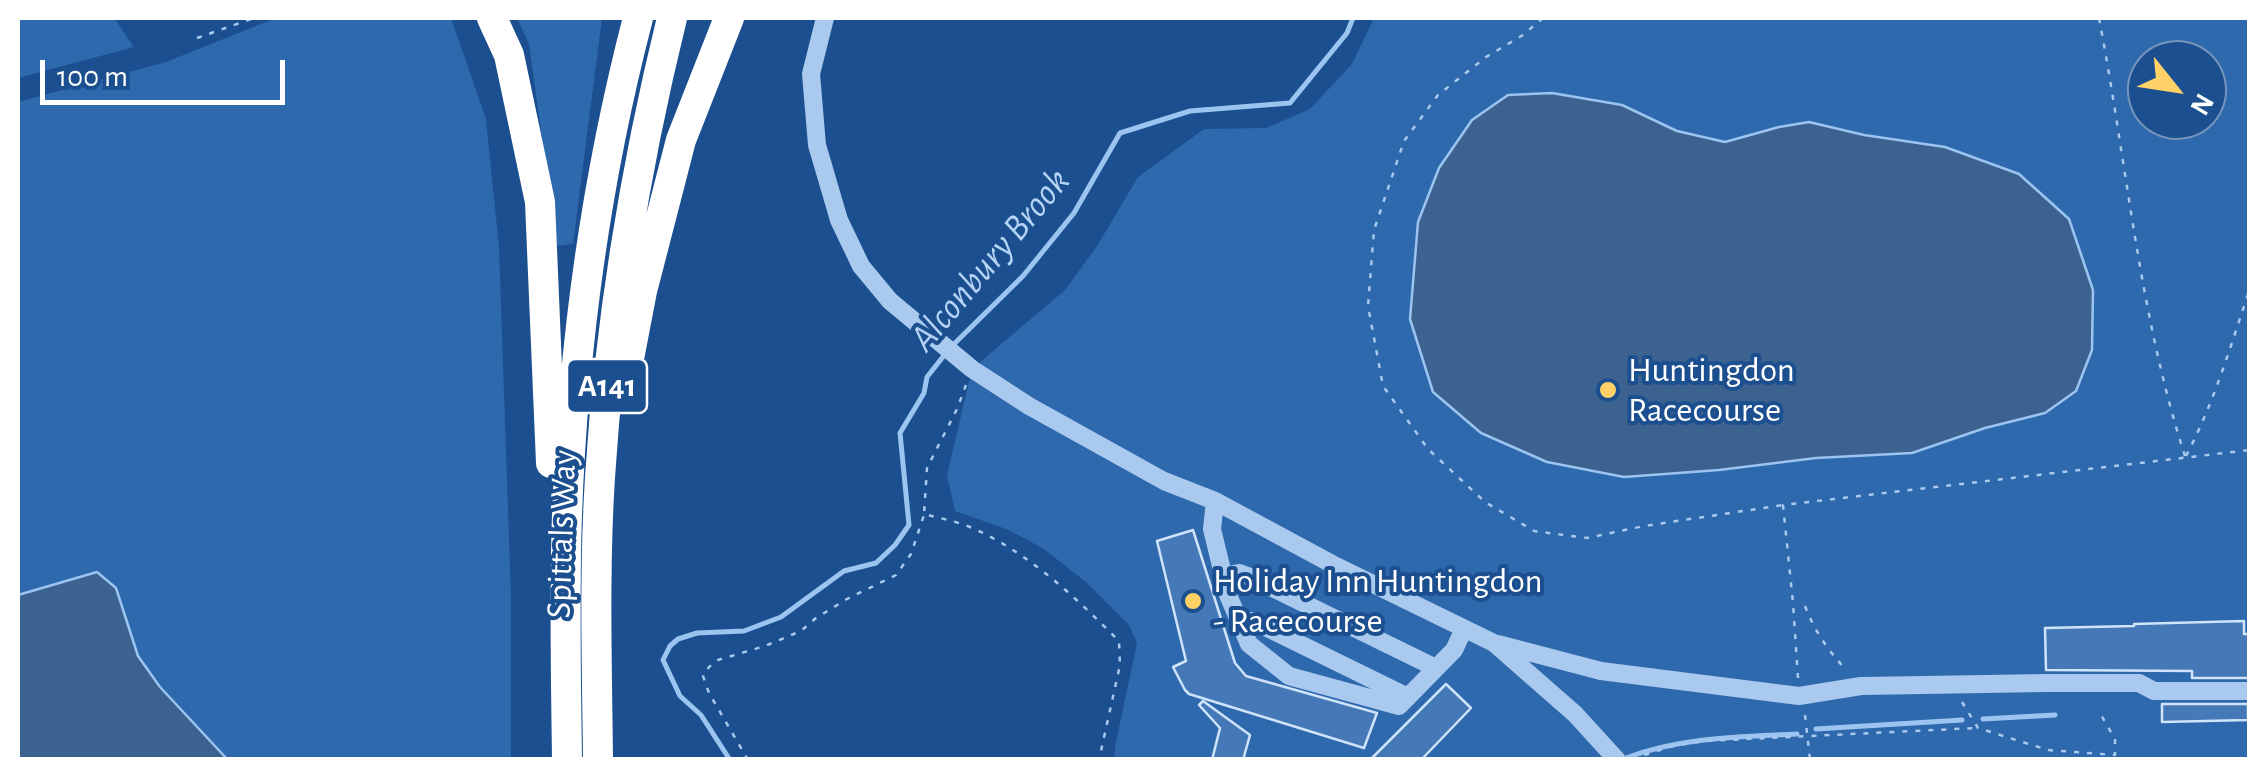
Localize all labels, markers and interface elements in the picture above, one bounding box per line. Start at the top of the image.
scale bar [45,40,290,102]
north arrow [2127,40,2227,140]
text: 100 m [57,62,128,92]
text: N [2184,89,2218,119]
water label: Alconbury Brook [900,159,1080,361]
place label: Huntingdon Racecourse [1628,349,1795,431]
road number: A141 [567,359,647,413]
marker: Huntingdon Racecourse [1597,379,1619,401]
street label: Spittals Way [538,449,586,619]
place label: Holiday Inn Huntingdon - Racecourse [1213,560,1543,642]
marker: Holiday Inn Huntingdon - Racecourse [1182,590,1204,612]

